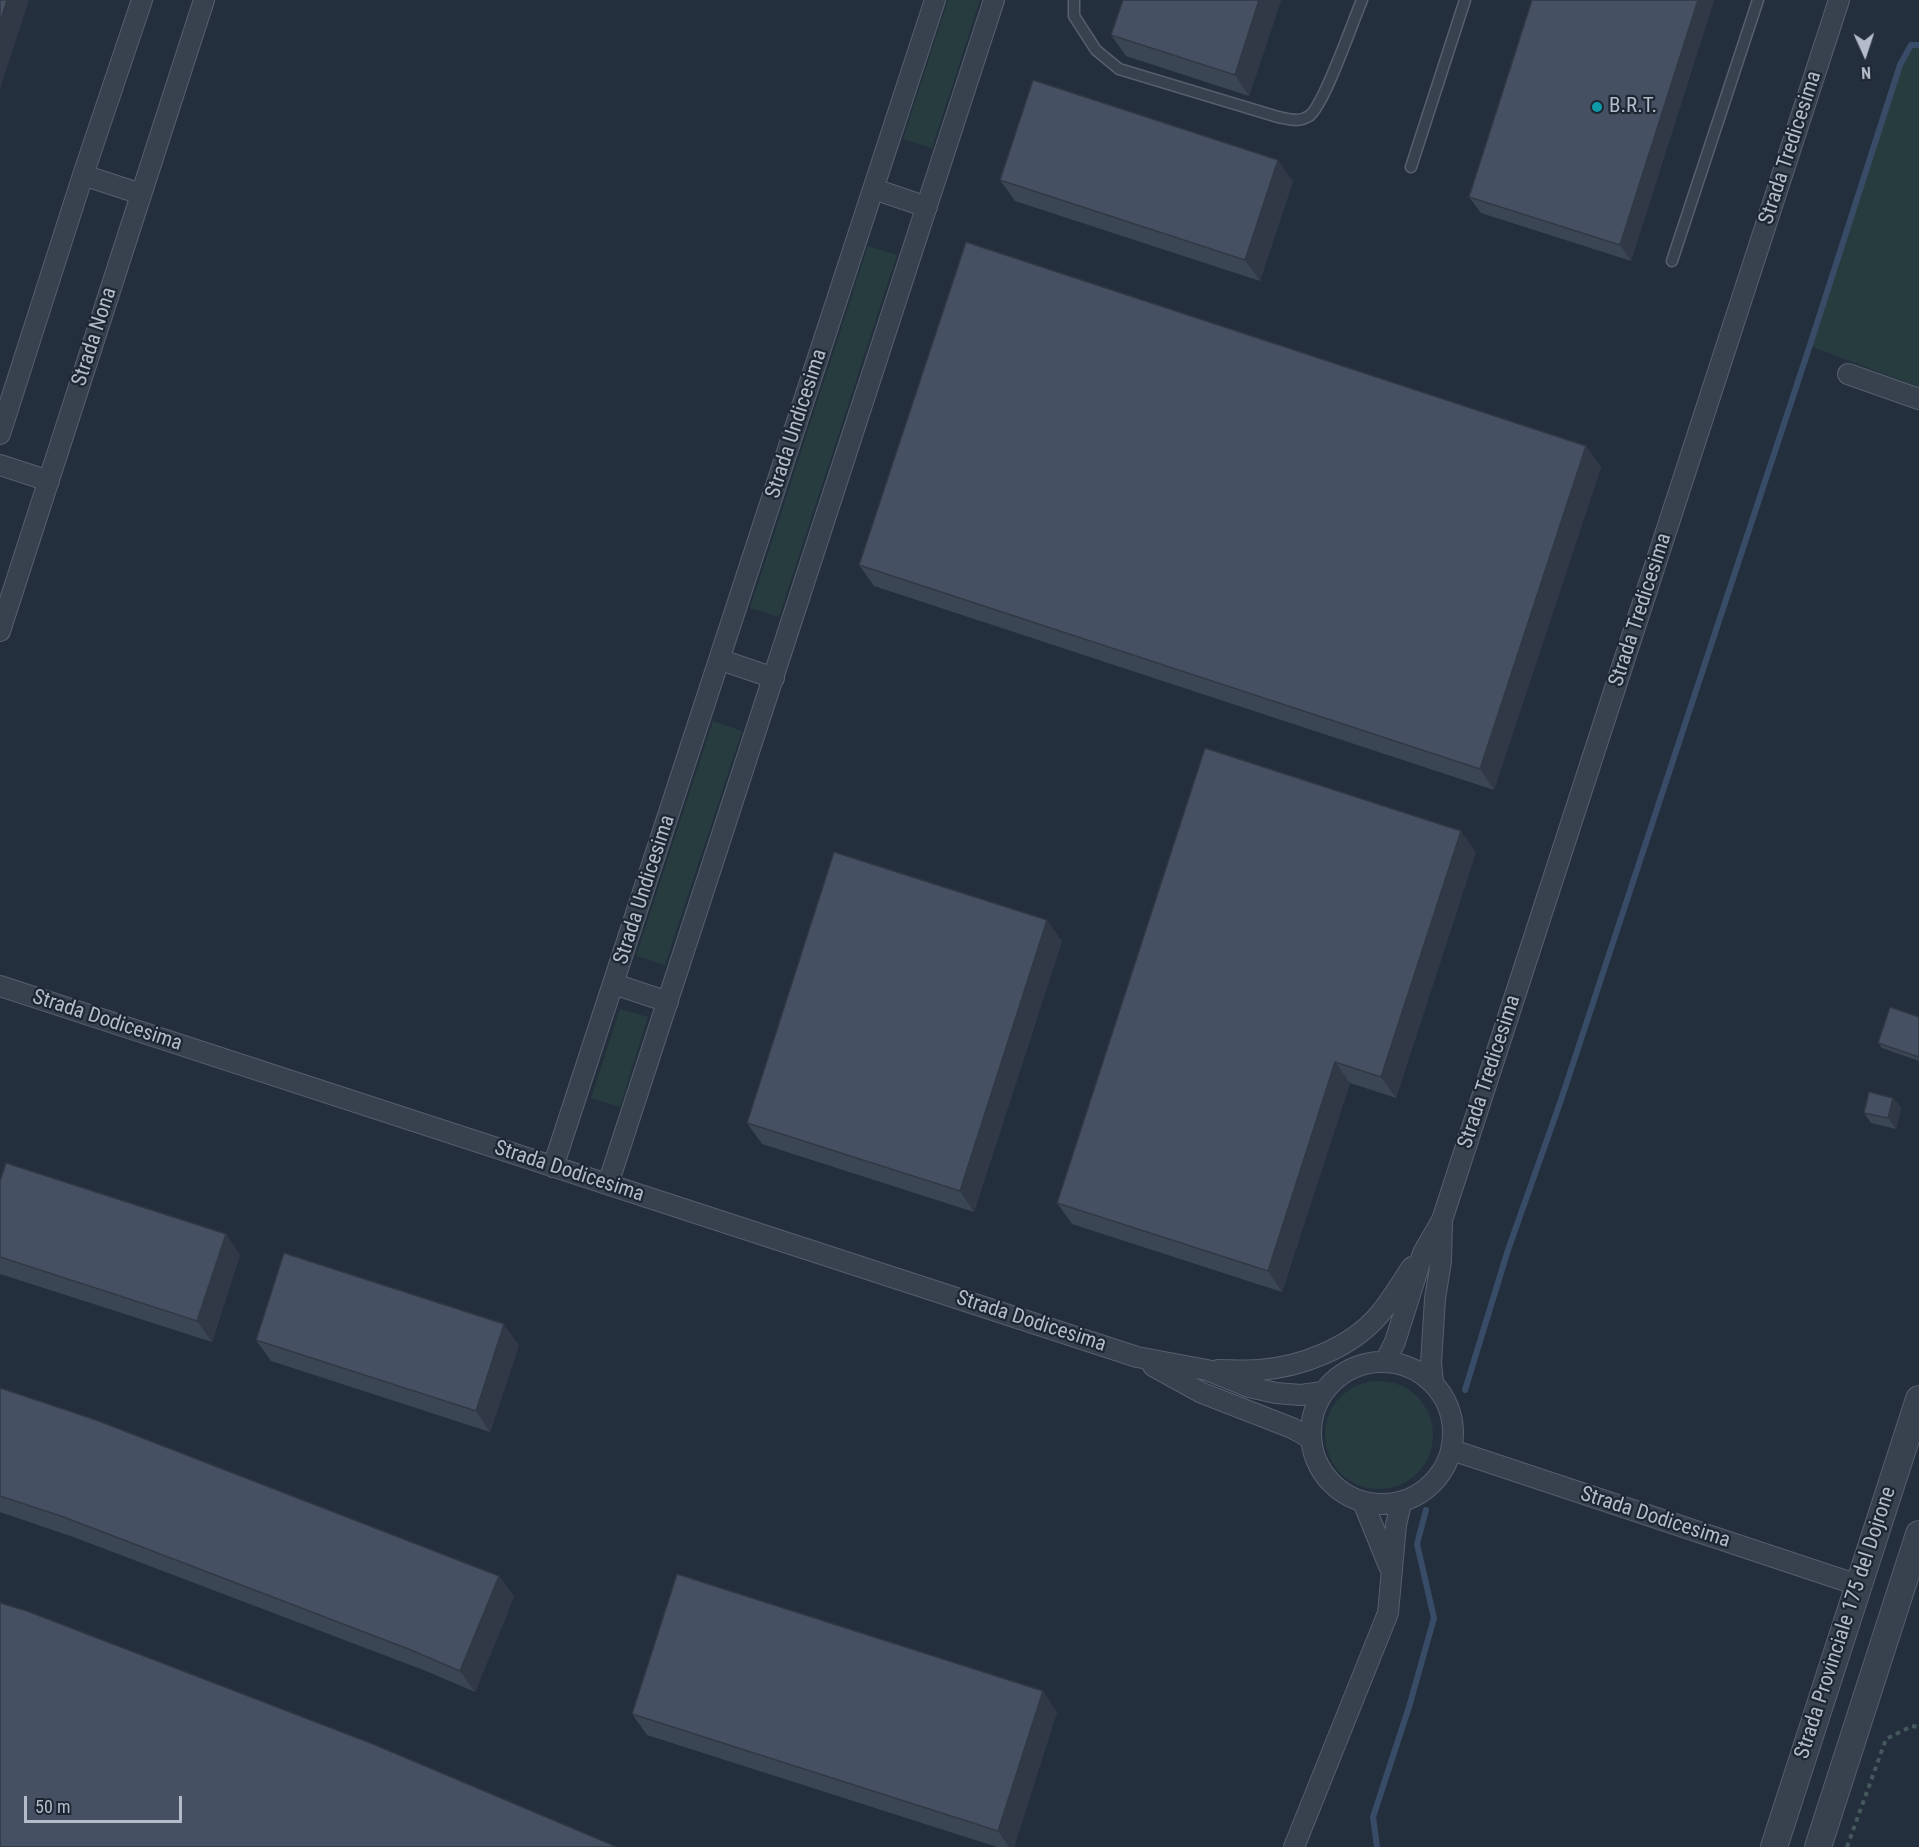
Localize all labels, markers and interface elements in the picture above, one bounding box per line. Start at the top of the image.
north arrow [1835,24,1895,84]
text: N [1861,63,1871,82]
street label: Strada Tredicesima [1754,68,1828,228]
place label: B.R.T. [1609,94,1657,120]
marker: B.R.T. [1590,100,1604,114]
street label: Strada Nona [67,284,123,390]
street label: Strada Undicesima [761,346,833,502]
street label: Strada Tredicesima [1604,530,1678,690]
street label: Strada Undicesima [609,812,681,968]
street label: Strada Dodicesima [29,985,185,1057]
street label: Strada Tredicesima [1453,992,1527,1152]
street label: Strada Dodicesima [491,1136,647,1208]
street label: Strada Dodicesima [953,1286,1109,1358]
street label: Strada Dodicesima [1577,1482,1733,1554]
street label: Strada Provinciale 175 del Dojrone [1790,1484,1902,1762]
scale bar [27,1784,184,1822]
text: 50 m [35,1796,70,1817]

